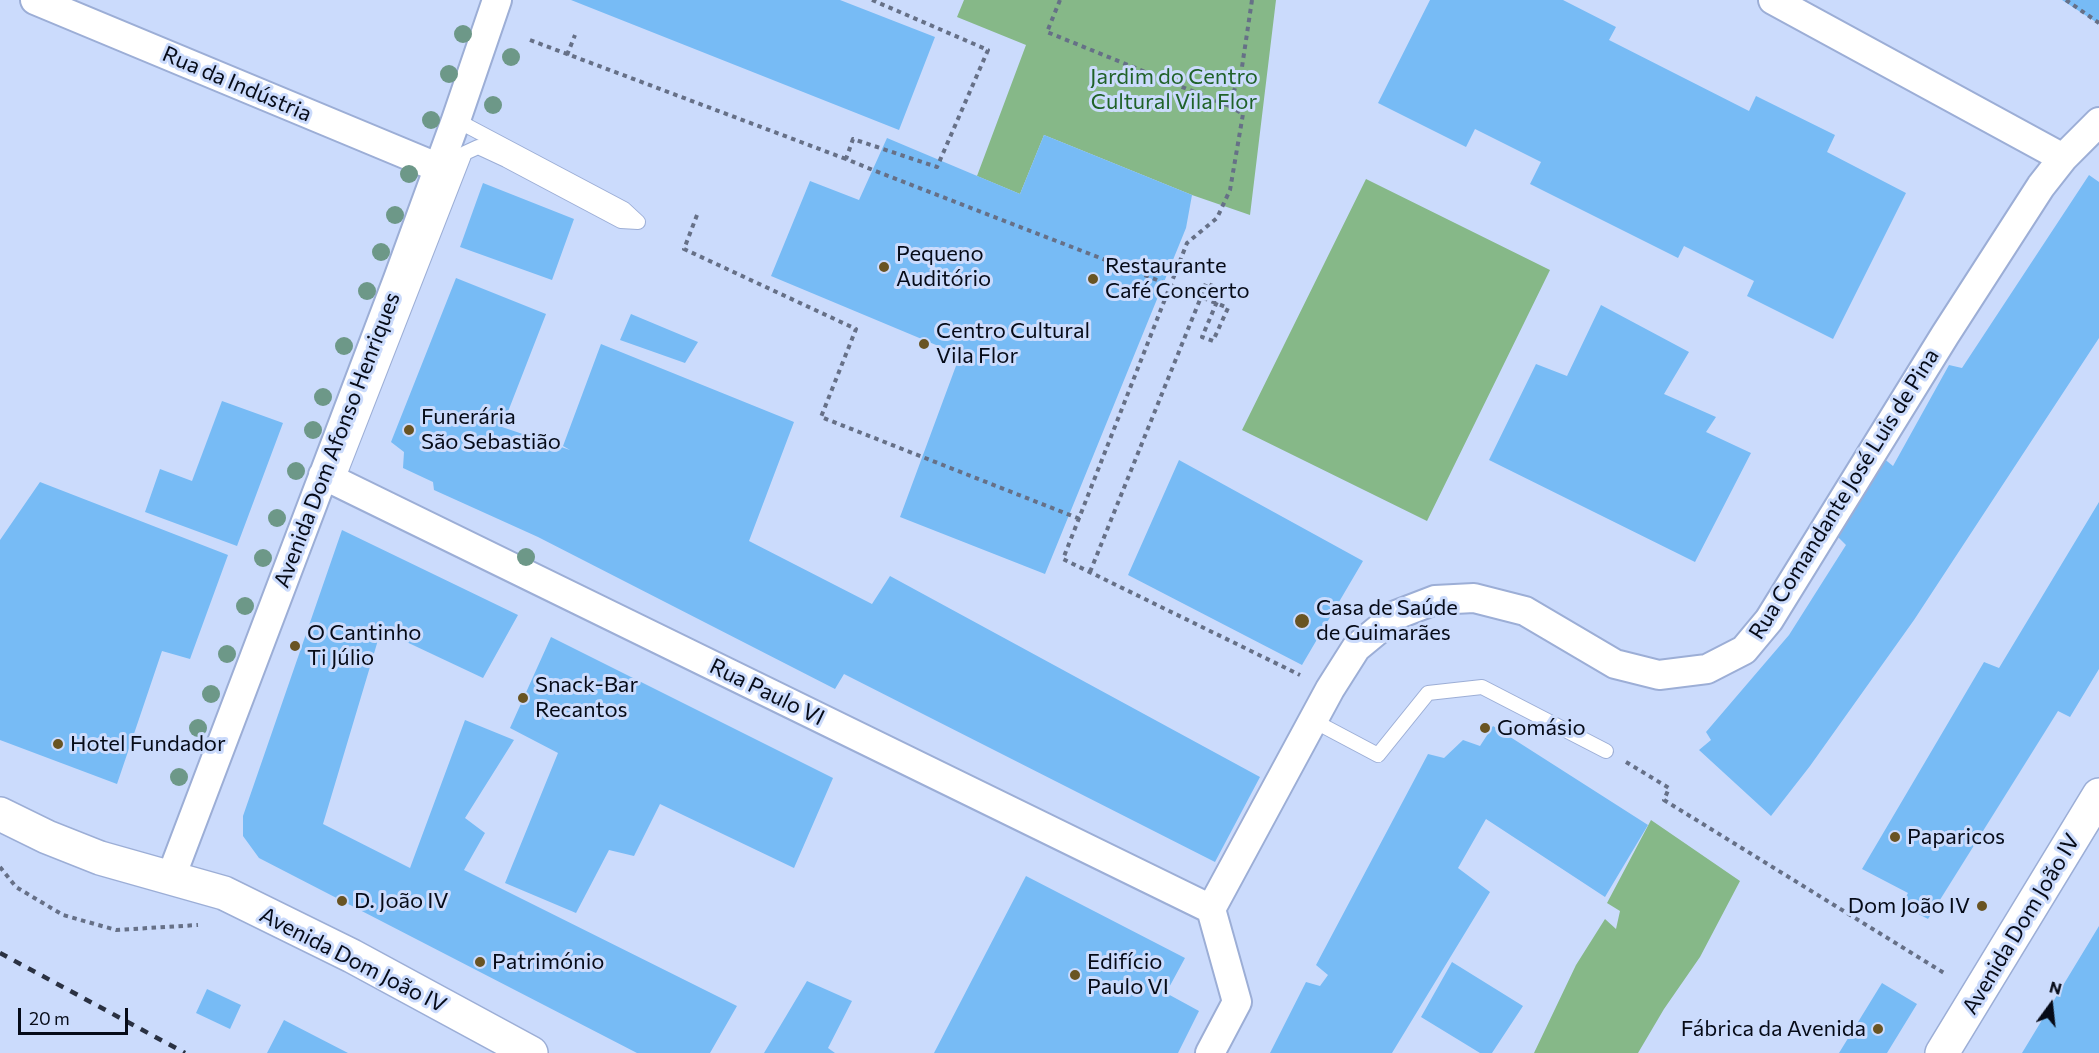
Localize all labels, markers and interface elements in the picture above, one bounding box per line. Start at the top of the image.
street label: Rua da Indústria [158,41,316,127]
park label: Jardim do Centro Cultural Vila Flor [1090,64,1258,116]
place label: Pequeno Auditório [896,241,991,292]
place label: Restaurante Café Concerto [1105,253,1250,304]
marker: Pequeno Auditório [877,260,891,274]
marker: Restaurante Café Concerto [1086,272,1100,286]
street label: Avenida Dom Afonso Henriques [268,289,406,591]
place label: Centro Cultural Vila Flor [936,318,1090,370]
marker: Centro Cultural Vila Flor [917,337,931,351]
street label: Rua Comandante José Luis de Pina [1743,344,1945,644]
place label: Funerária São Sebastião [421,404,561,456]
marker: Funerária São Sebastião [402,423,416,437]
place label: Casa de Saúde de Guimarães [1316,595,1458,646]
marker: Casa de Saúde de Guimarães [1293,612,1311,630]
place label: O Cantinho Ti Júlio [307,620,421,672]
marker: O Cantinho Ti Júlio [288,639,302,653]
street label: Rua Paulo VI [705,653,829,731]
place label: Snack-Bar Recantos [535,672,638,724]
marker: Snack-Bar Recantos [516,691,530,705]
place label: Gomásio [1497,715,1586,741]
marker: Gomásio [1478,721,1492,735]
place label: Hotel Fundador [70,731,226,757]
marker: Hotel Fundador [51,737,65,751]
place label: Paparicos [1907,824,2005,850]
street label: Avenida Dom João IV [1957,829,2085,1019]
marker: Paparicos [1888,830,1902,844]
place label: D. João IV [354,888,449,914]
place label: Dom João IV [1848,893,1970,919]
marker: D. João IV [335,894,349,908]
marker: Dom João IV [1975,899,1989,913]
street label: Avenida Dom João IV [255,902,451,1018]
place label: Património [492,949,605,975]
place label: Edifício Paulo VI [1087,949,1169,1000]
marker: Património [473,955,487,969]
marker: Edifício Paulo VI [1068,968,1082,982]
north arrow [2021,975,2081,1035]
text: N [2048,976,2064,998]
scale bar [21,996,130,1034]
text: 20 m [29,1007,70,1029]
place label: Fábrica da Avenida [1681,1016,1866,1042]
marker: Fábrica da Avenida [1871,1022,1885,1036]

